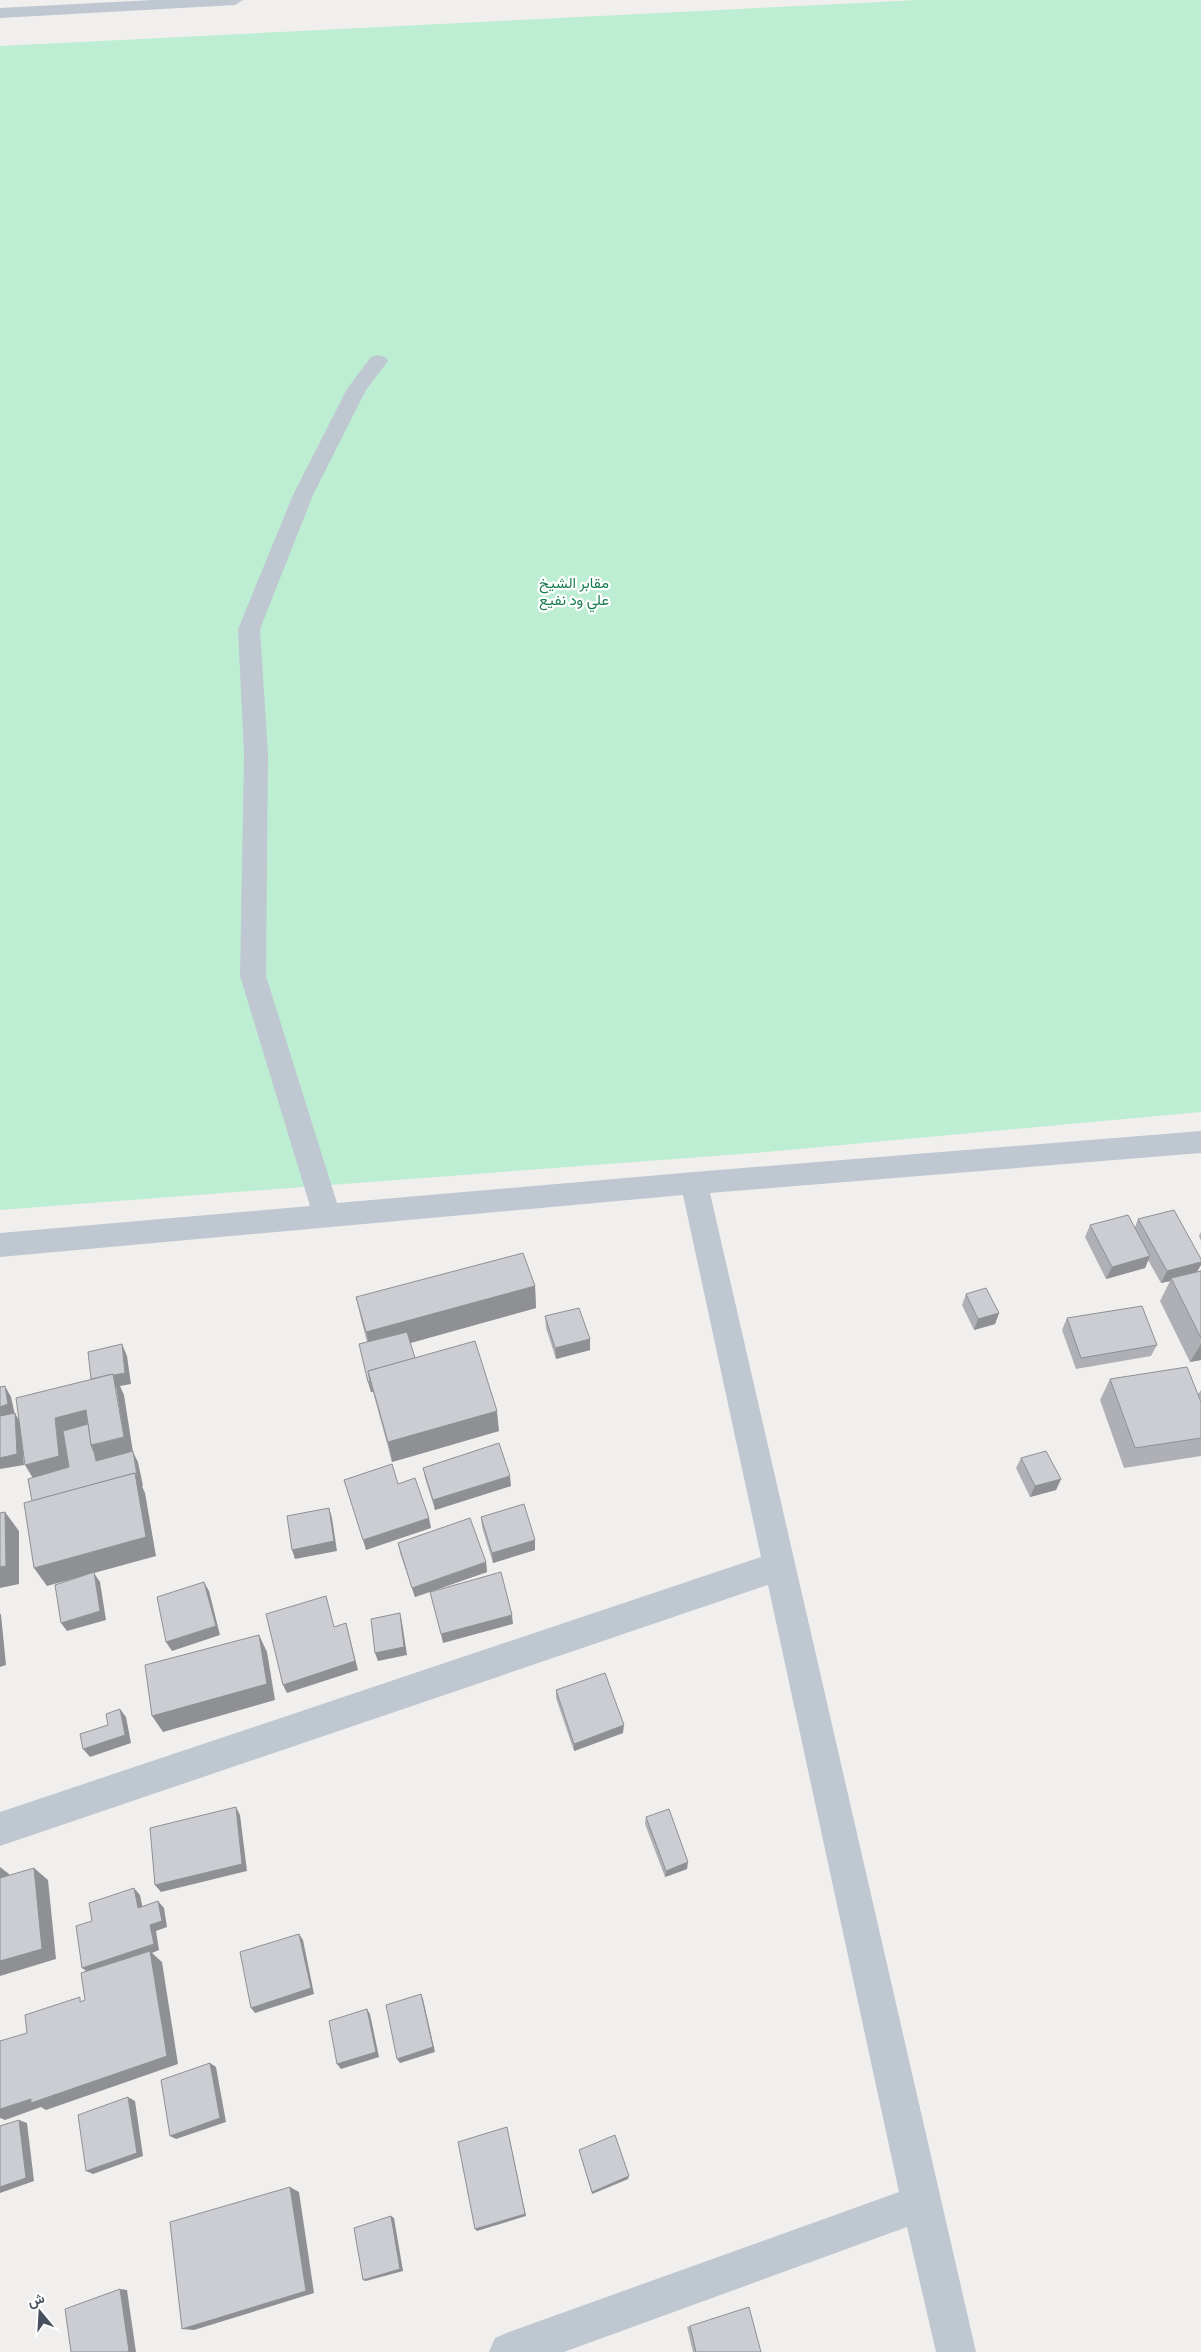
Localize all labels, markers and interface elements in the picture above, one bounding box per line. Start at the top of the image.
park label: مقابر الشيخ علي ود نفيع [539,574,609,613]
north arrow [15,2287,65,2337]
text: ش [26,2289,47,2311]

